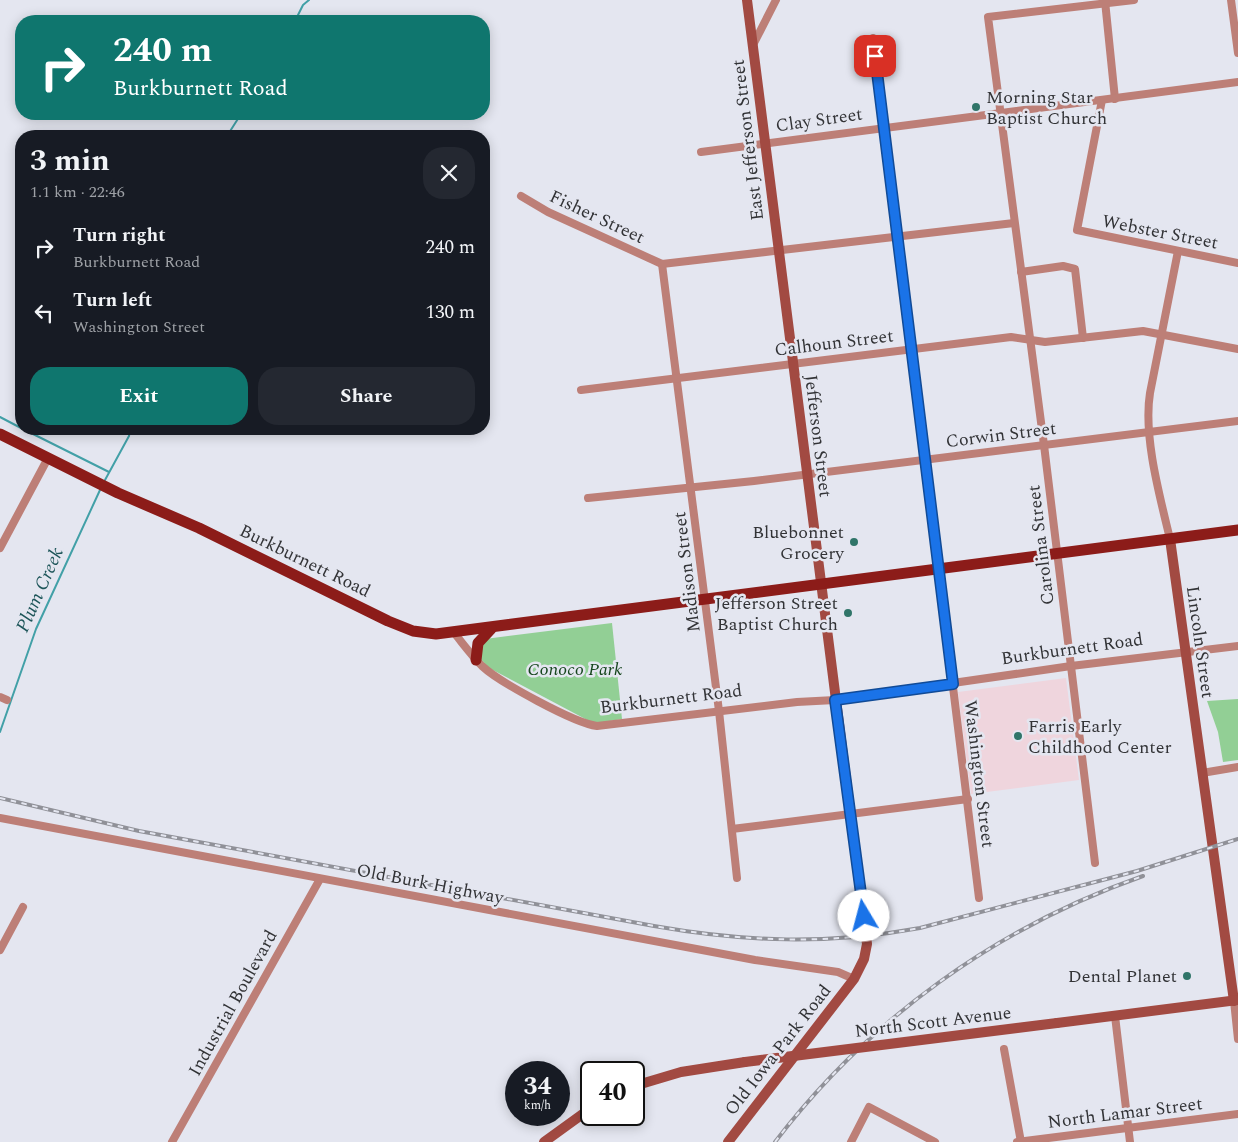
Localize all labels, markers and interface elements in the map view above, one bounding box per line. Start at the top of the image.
text: 240 m [113,24,212,77]
icon: right [30,35,95,100]
pin [854,35,896,77]
icon: arrive [861,42,889,70]
street label: East Jefferson Street [725,58,771,222]
text: Burkburnett Road [113,72,288,105]
place label: Morning Star Baptist Church [986,84,1107,132]
street label: Clay Street [774,101,864,139]
marker: Morning Star Baptist Church [970,101,982,113]
text: 3 min [30,138,110,184]
button: close [423,147,475,199]
text: 1.1 km · 22:46 [30,180,125,204]
street label: Fisher Street [545,183,649,251]
street label: Webster Street [1100,208,1220,256]
text: Turn right [73,221,166,250]
text: 240 m [425,233,475,262]
icon: right [30,234,58,262]
text: Burkburnett Road [73,250,200,274]
text: Turn left [73,286,152,315]
text: 130 m [425,298,475,327]
icon: left [30,299,58,327]
text: Washington Street [73,315,205,339]
street label: Calhoun Street [773,322,895,364]
button: Exit [30,367,248,425]
button: Share [258,367,475,425]
street label: Jefferson Street [797,373,839,499]
street label: Corwin Street [944,415,1058,455]
street label: Carolina Street [1020,484,1062,606]
street label: Madison Street [666,510,708,634]
street label: Burkburnett Road [235,517,375,605]
place label: Bluebonnet Grocery [752,519,845,567]
marker: Bluebonnet Grocery [848,536,860,548]
water label: Plum Creek [8,543,72,637]
street label: Lincoln Street [1179,584,1221,700]
place label: Jefferson Street Baptist Church [715,590,838,638]
marker: Jefferson Street Baptist Church [842,607,854,619]
street label: Burkburnett Road [999,626,1145,672]
park label: Conoco Park [528,656,623,683]
street label: Burkburnett Road [598,677,744,721]
street label: Washington Street [957,699,1001,849]
place label: Farris Early Childhood Center [1028,713,1172,761]
marker: Farris Early Childhood Center [1012,730,1024,742]
street label: Old Burk Highway [354,857,507,912]
position arrow [837,889,889,941]
street label: Industrial Boulevard [182,925,284,1081]
place label: Dental Planet [1068,963,1177,990]
marker: Dental Planet [1181,970,1193,982]
street label: Old Iowa Park Road [718,979,838,1121]
street label: North Scott Avenue [853,999,1013,1045]
speed limit sign: 40 [580,1061,645,1126]
text: 34 [523,1068,552,1106]
street label: North Lamar Street [1046,1090,1204,1136]
text: km/h [524,1096,551,1115]

